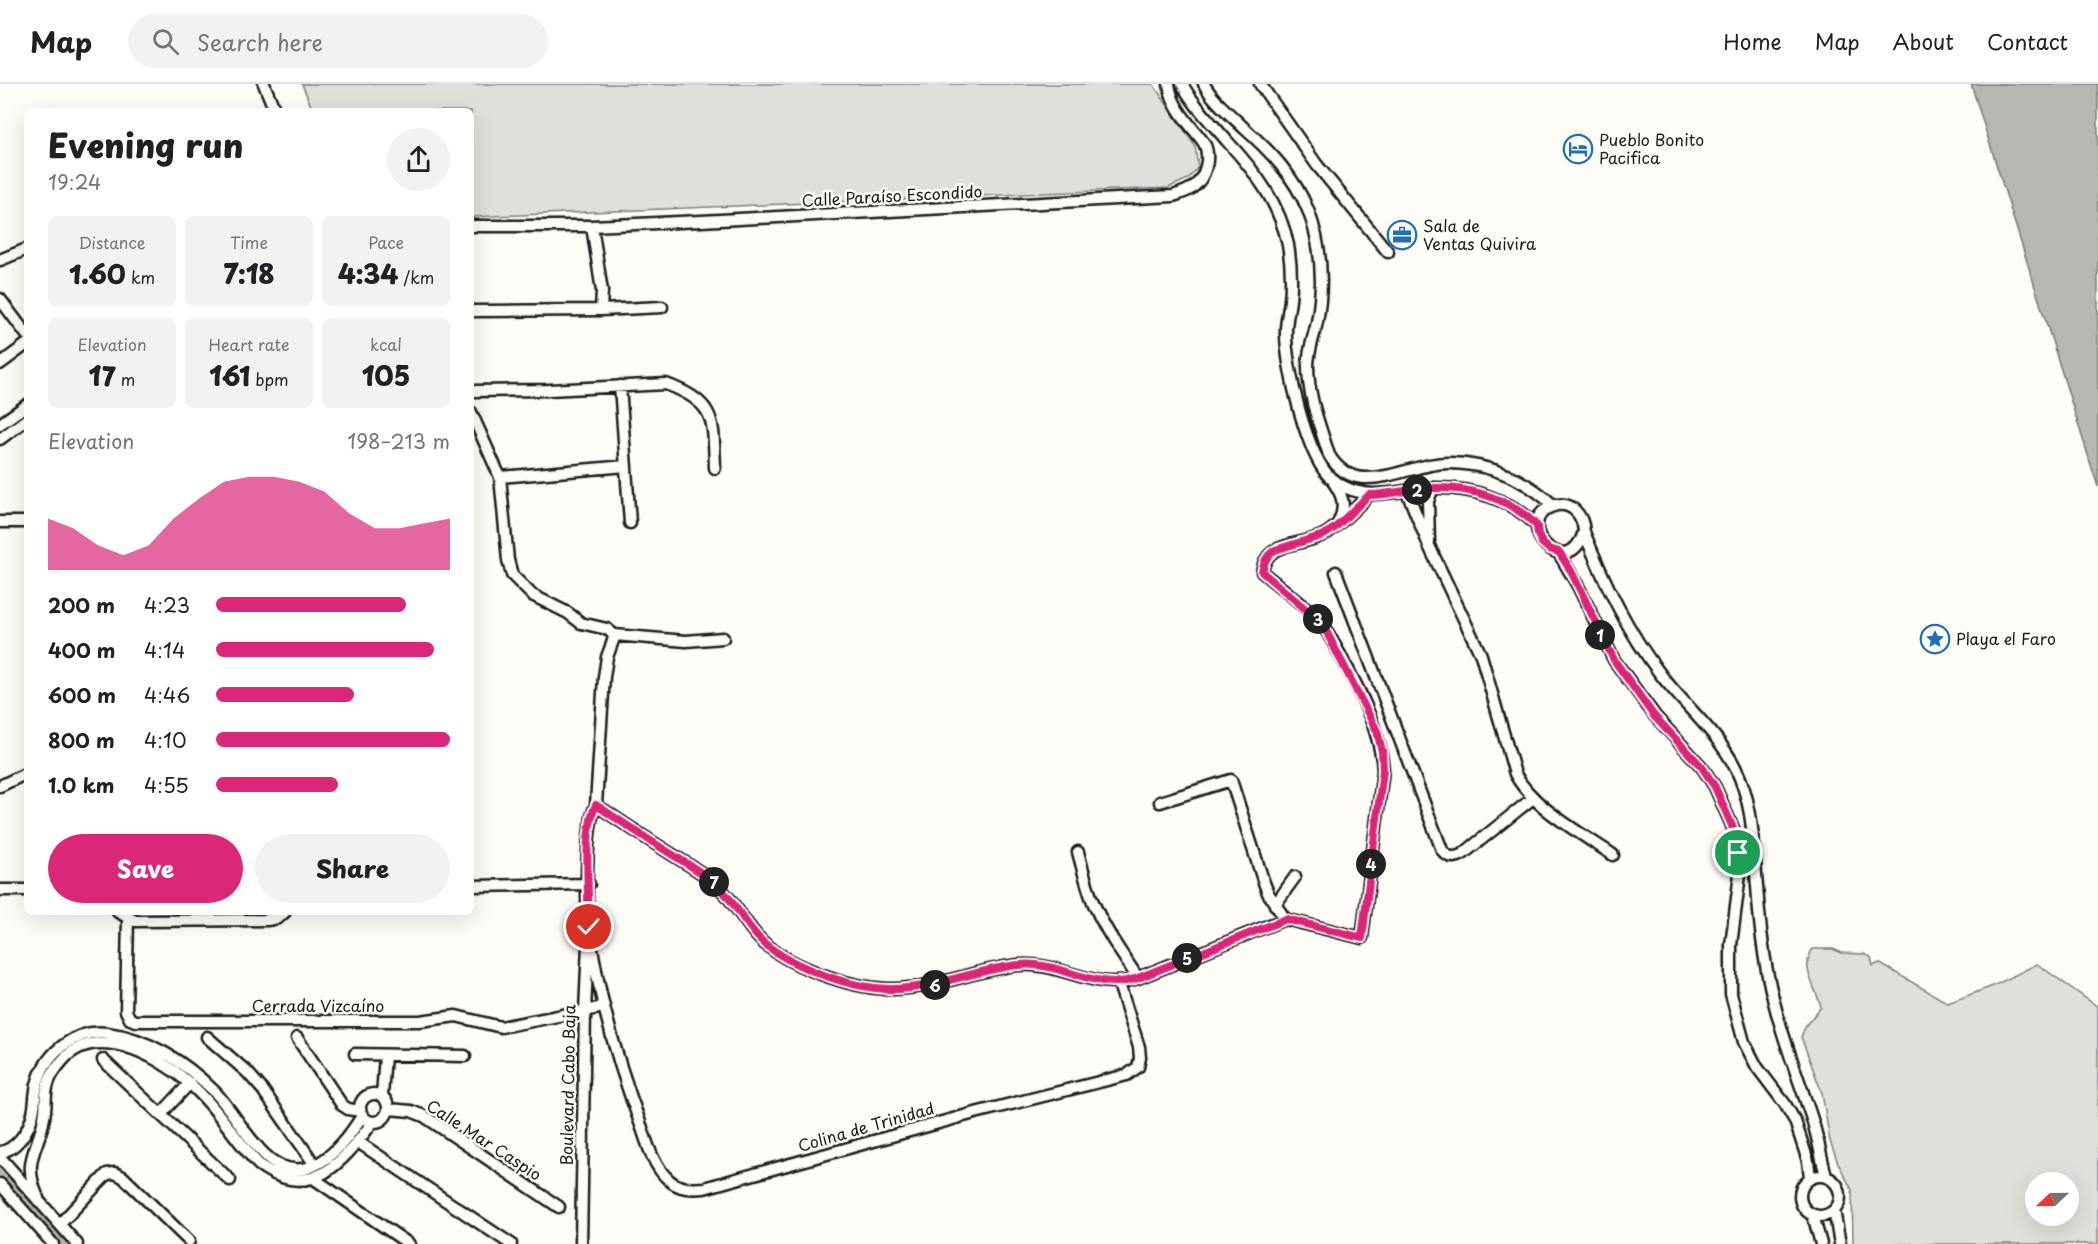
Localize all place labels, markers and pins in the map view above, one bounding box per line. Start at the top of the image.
place label: Pueblo Bonito Pacifica [1599,127,1704,169]
hotel icon: Pueblo Bonito Pacifica [1562,133,1594,165]
place label: Sala de Ventas Quivira [1423,213,1536,255]
office icon: Sala de Ventas Quivira [1386,219,1418,251]
pin: 2 [1402,475,1432,505]
pin: 3 [1303,604,1333,634]
pin: 1 [1585,620,1615,650]
place icon: Playa el Faro [1919,623,1951,655]
place label: Playa el Faro [1956,626,2056,650]
pin [1712,827,1763,878]
pin: 4 [1356,849,1386,879]
pin: 7 [699,867,729,897]
pin [563,901,614,952]
pin: 5 [1172,943,1202,973]
pin: 6 [920,970,950,1000]

